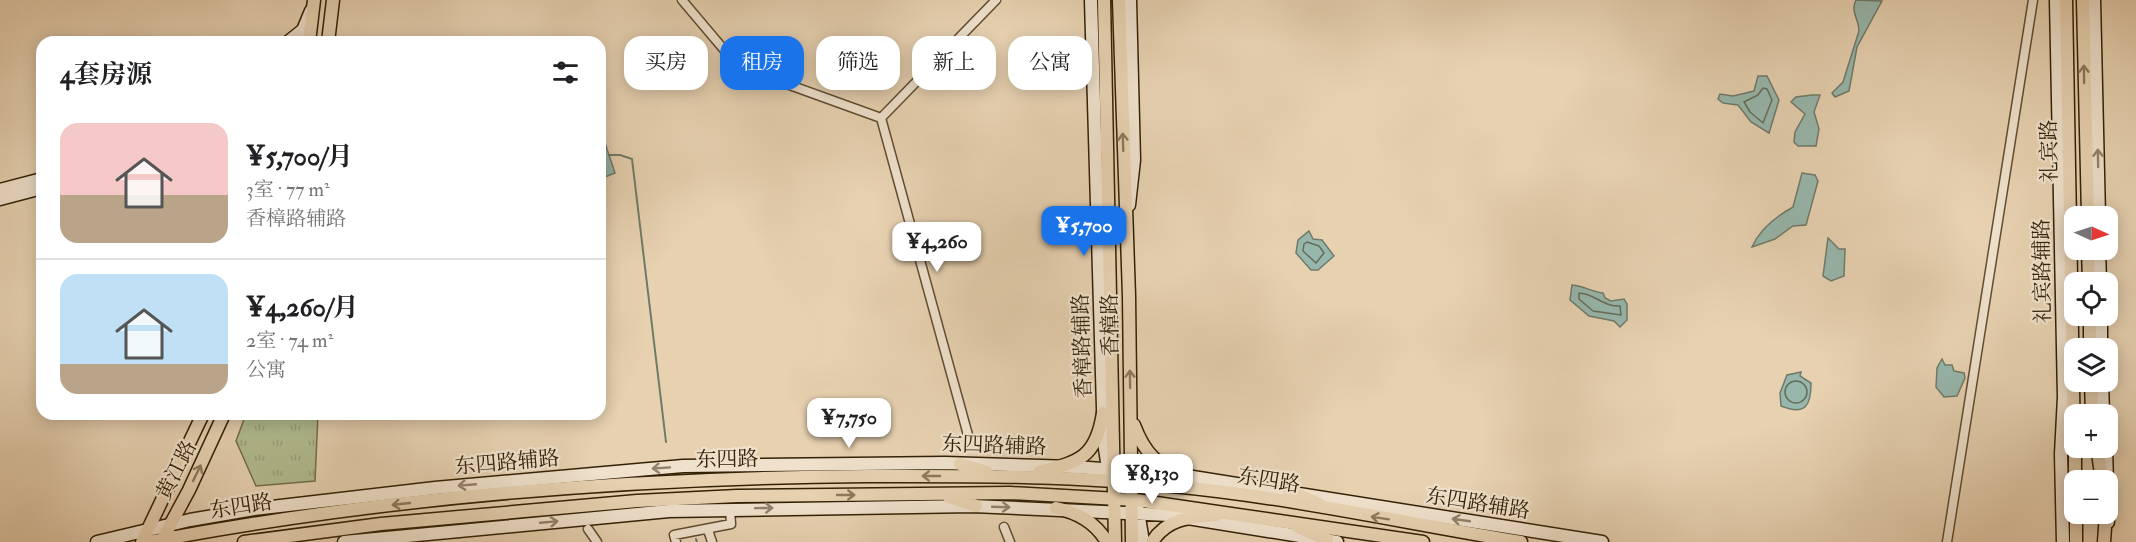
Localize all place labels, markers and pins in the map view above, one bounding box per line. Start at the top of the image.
pin: ¥5,700 [1035,206,1133,257]
pin: ¥4,260 [888,222,986,273]
pin: ¥7,750 [800,398,898,449]
pin: ¥8,130 [1103,454,1201,505]

